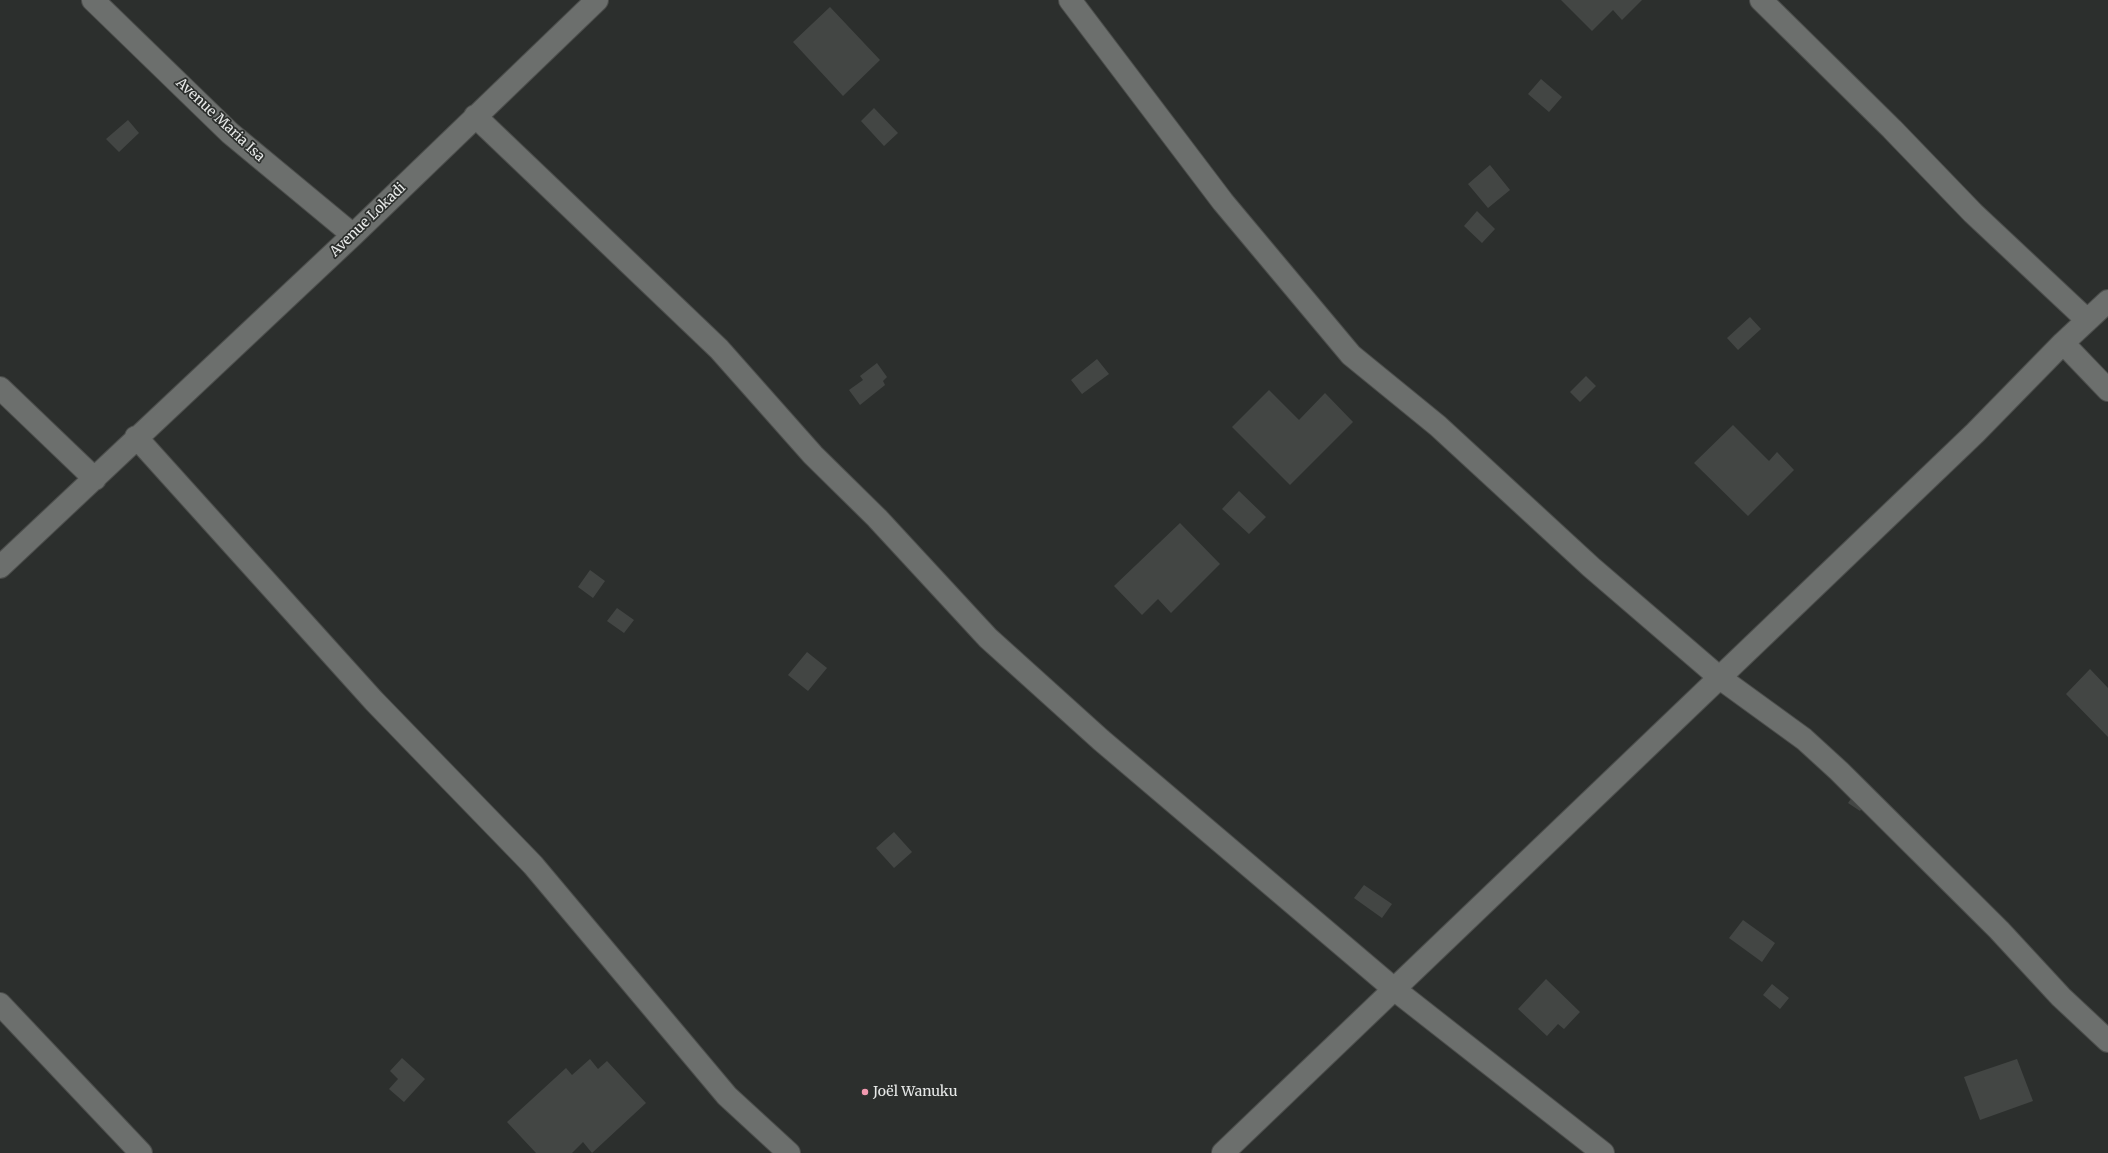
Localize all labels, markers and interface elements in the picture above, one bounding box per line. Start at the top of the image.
street label: Avenue Maria Isa [172,75,268,165]
street label: Avenue Lokadi [327,180,409,260]
place label: Joël Wanuku [873,1084,957,1100]
marker: Joël Wanuku [860,1087,870,1097]

